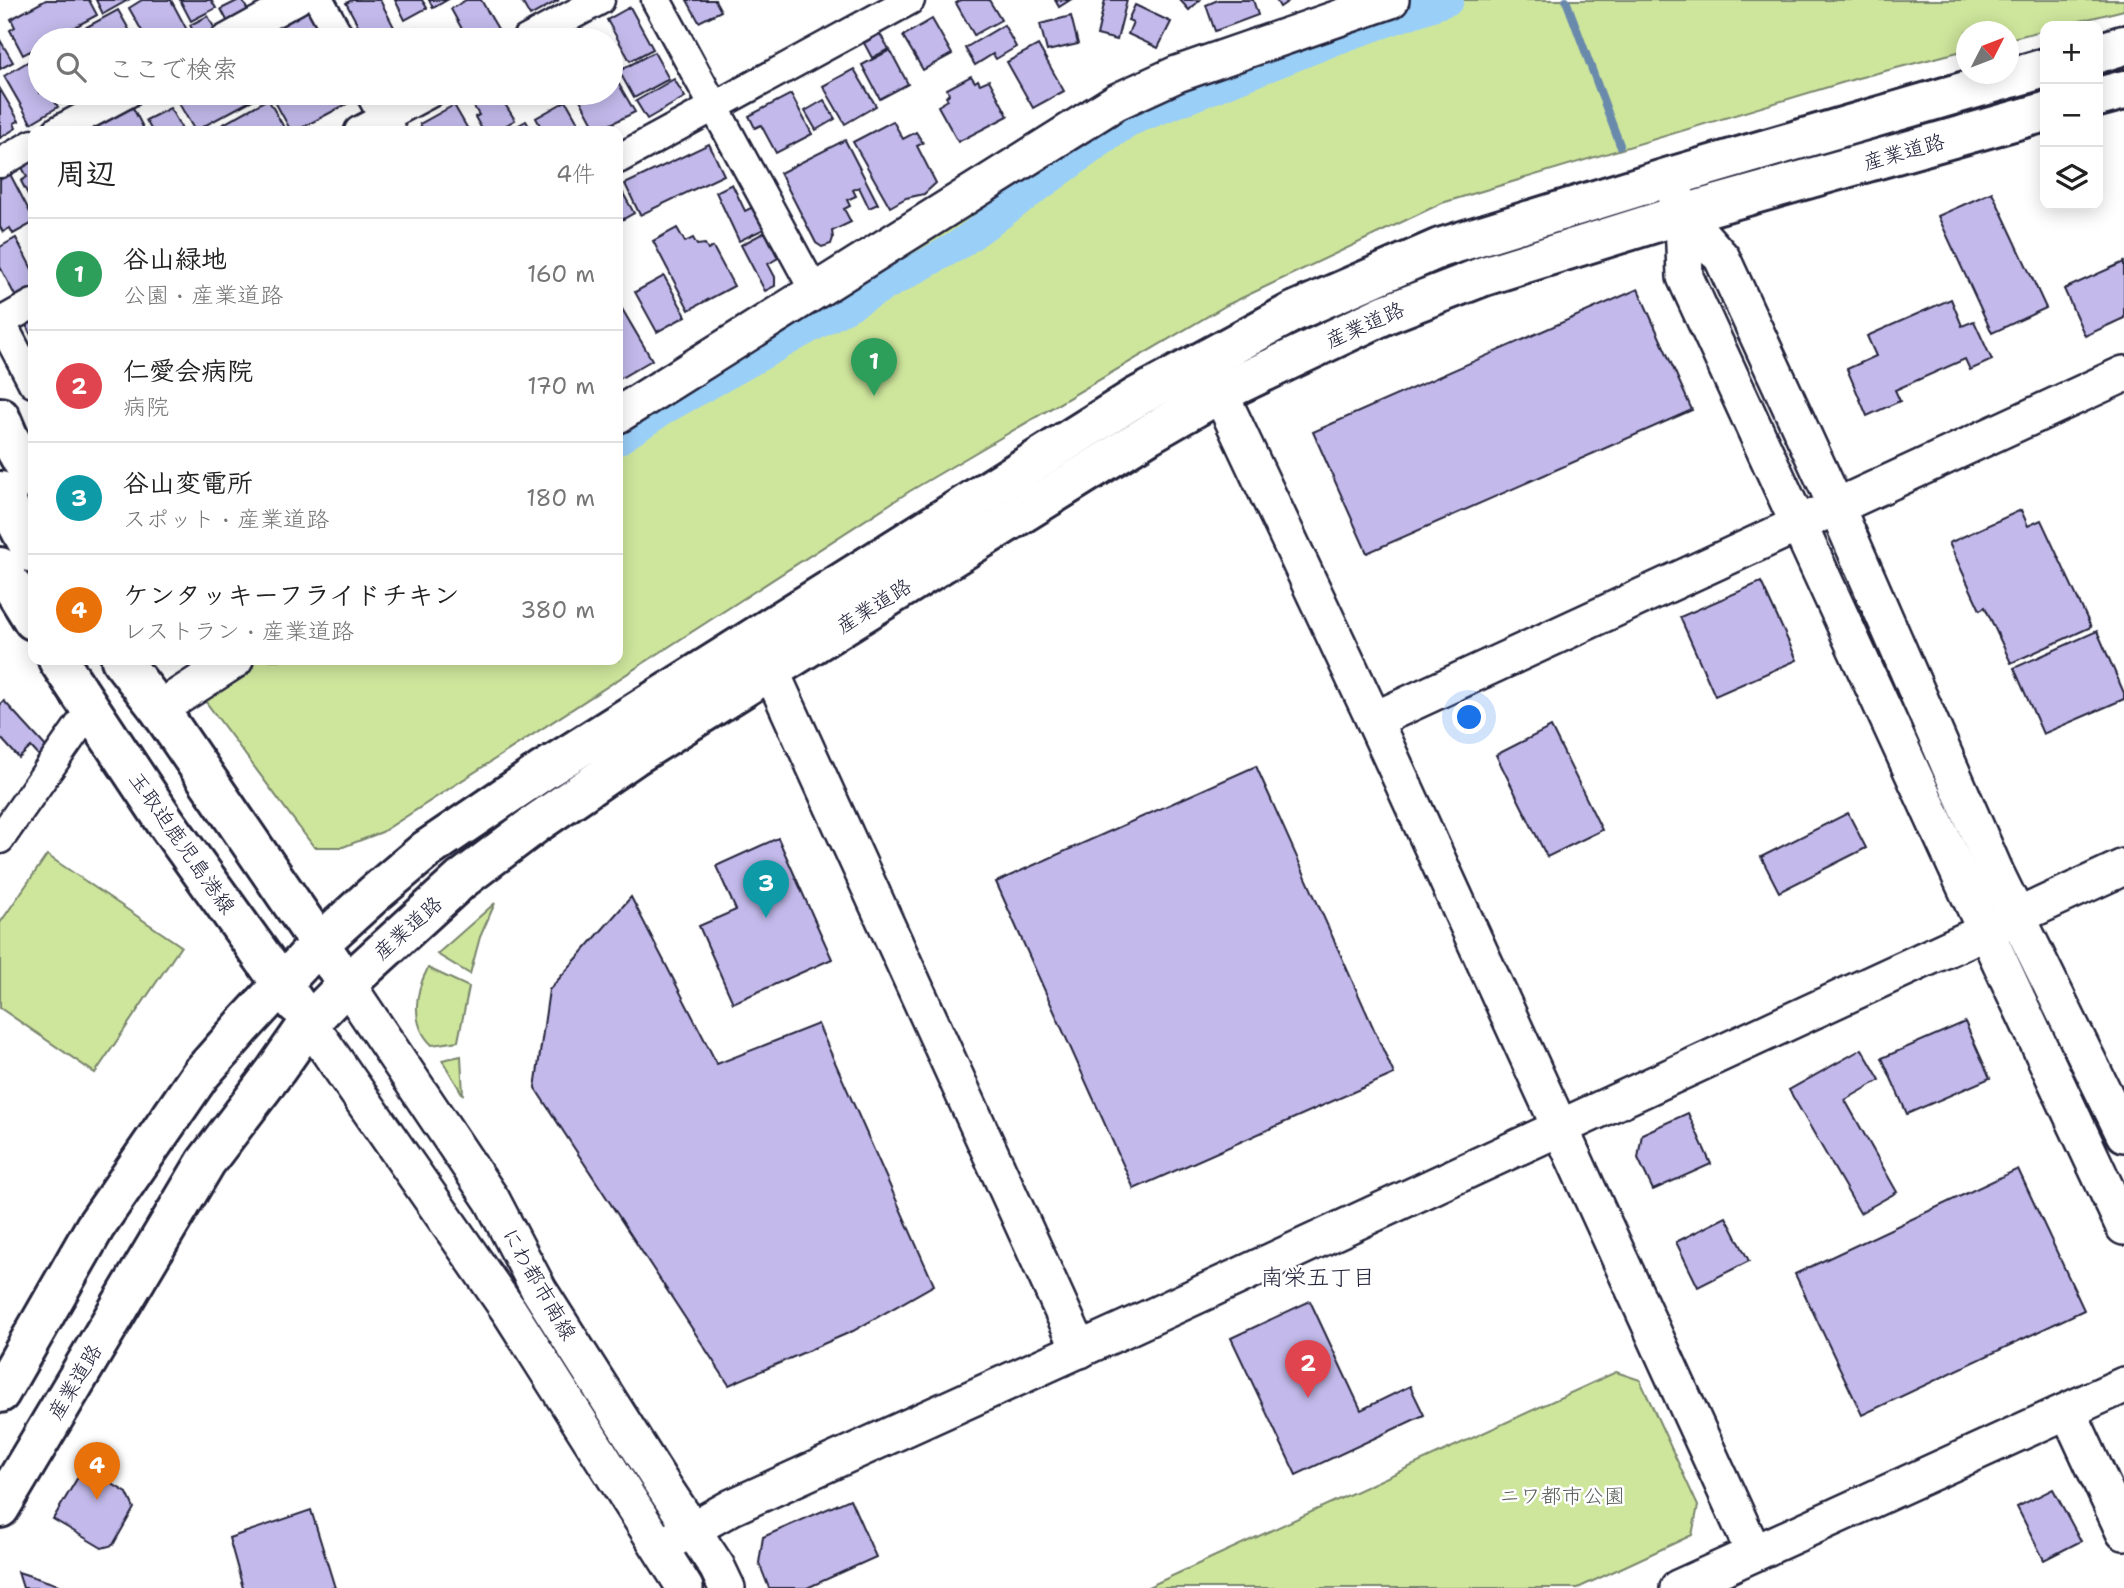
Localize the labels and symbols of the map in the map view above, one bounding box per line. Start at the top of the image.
north arrow [1956,21,2019,84]
street label: 産業道路 [1860,127,1948,177]
street label: 産業道路 [1321,295,1409,355]
pin: 1 [851,338,897,396]
street label: 産業道路 [831,572,917,640]
your location [1452,700,1486,734]
street label: 玉取迫鹿児島港線 [122,766,242,920]
pin: 3 [743,860,789,918]
street label: 産業道路 [367,889,449,967]
street label: にわ都市南線 [495,1222,583,1346]
district label: 南栄五丁目 [1261,1262,1376,1292]
street label: 産業道路 [41,1339,109,1425]
pin: 2 [1285,1340,1331,1398]
pin: 4 [74,1442,120,1500]
park label: ニワ都市公園 [1499,1482,1625,1510]

